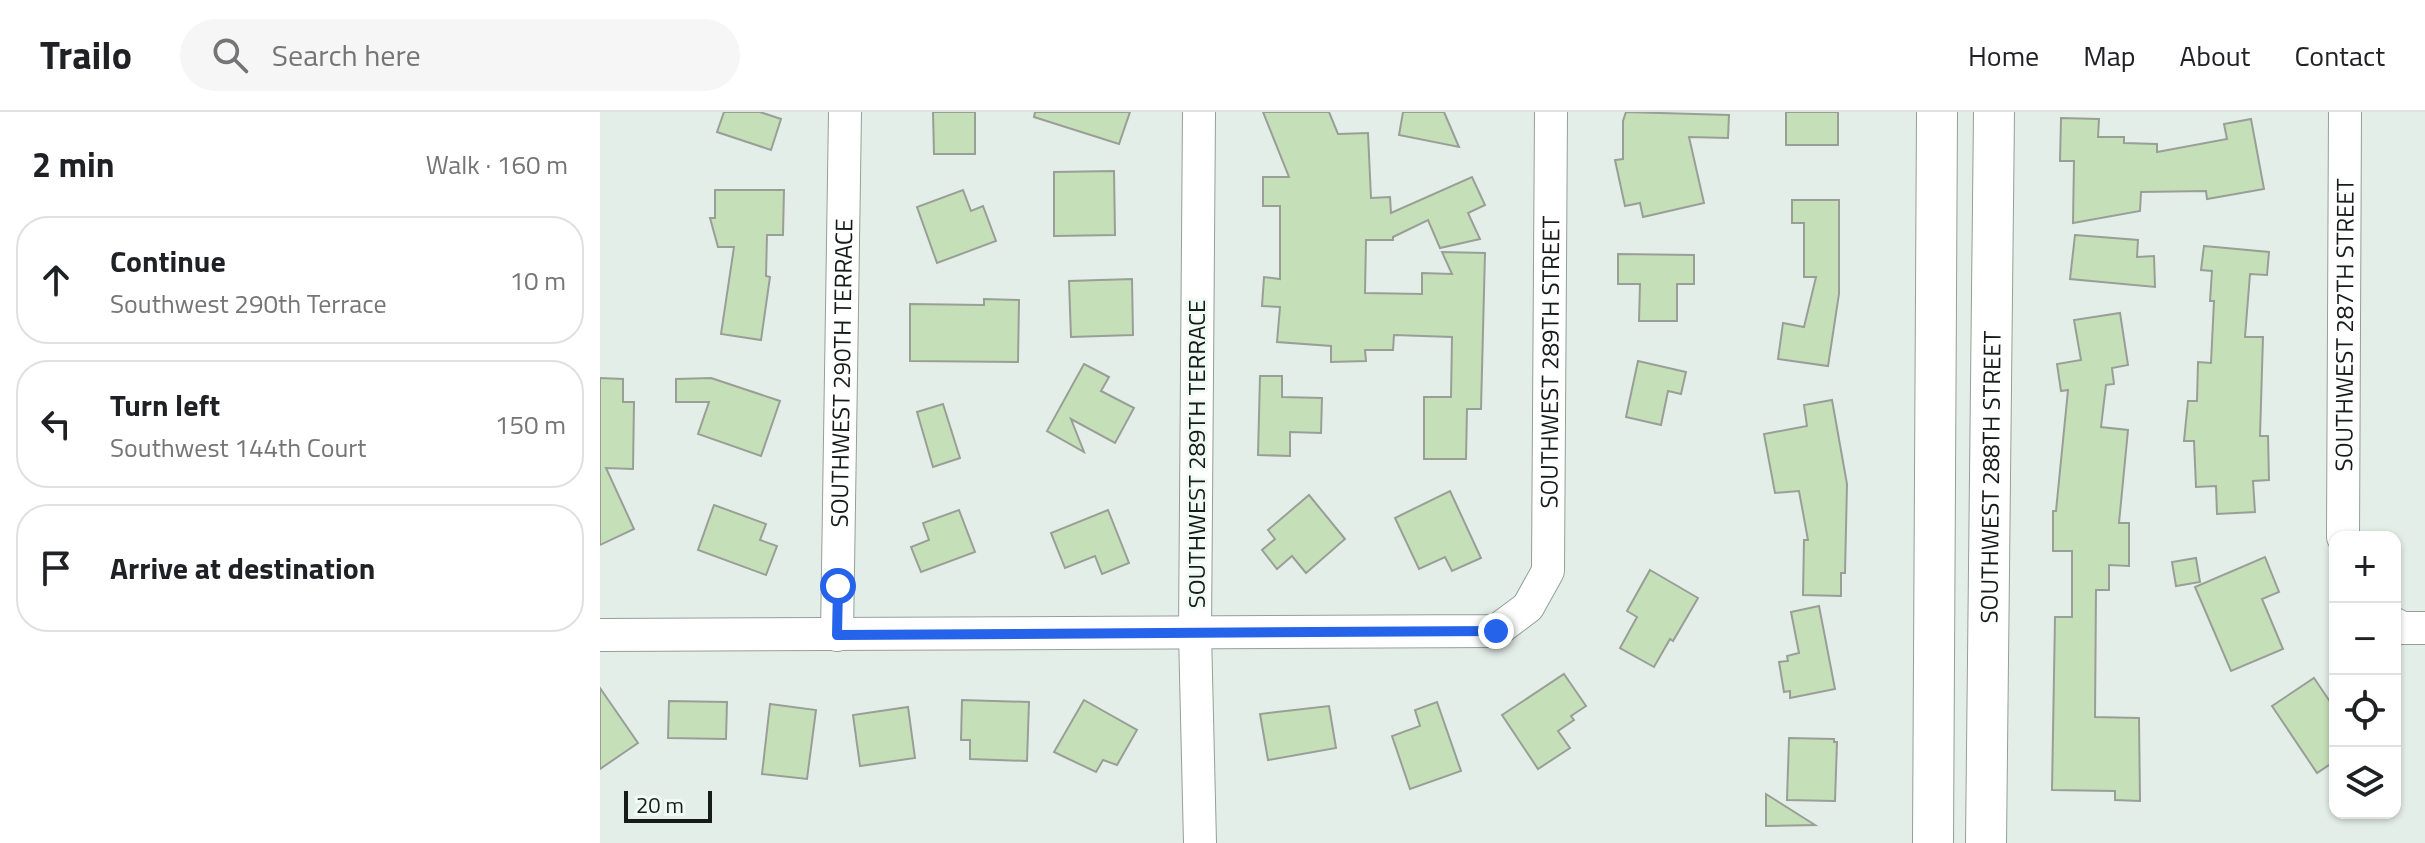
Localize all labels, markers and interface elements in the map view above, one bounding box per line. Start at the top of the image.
search box [180,19,740,91]
text: Trailo [40,26,132,84]
text: Search here [272,32,421,78]
icon: search [208,33,252,77]
text: Home [1968,34,2039,77]
text: Map [2083,34,2136,77]
text: About [2180,34,2250,77]
text: Contact [2294,34,2385,77]
text: 2 min [32,138,115,190]
text: Walk · 160 m [426,145,568,184]
street label: SOUTHWEST 287TH STREET [2325,178,2363,471]
street label: SOUTHWEST 289TH STREET [1530,215,1568,509]
street label: SOUTHWEST 290TH TERRACE [821,218,861,528]
text: Continue [110,238,226,284]
icon: ahead [34,258,78,302]
text: 10 m [509,261,566,300]
text: Southwest 290th Terrace [110,284,387,323]
street label: SOUTHWEST 289TH TERRACE [1178,300,1214,608]
street label: SOUTHWEST 288TH STREET [1970,330,2010,624]
text: Turn left [110,382,220,428]
icon: left [34,402,78,446]
text: 150 m [495,405,566,444]
text: Southwest 144th Court [110,428,366,467]
map controls [2329,531,2401,819]
button: + [2329,531,2401,603]
text: Arrive at destination [110,545,375,591]
icon: arrive [34,546,78,590]
route start [820,568,856,604]
button: − [2329,603,2401,675]
route end [1478,613,1514,649]
button: locate [2329,675,2401,747]
button: layers [2329,747,2401,819]
scale bar [624,787,712,823]
text: 20 m [636,788,684,822]

